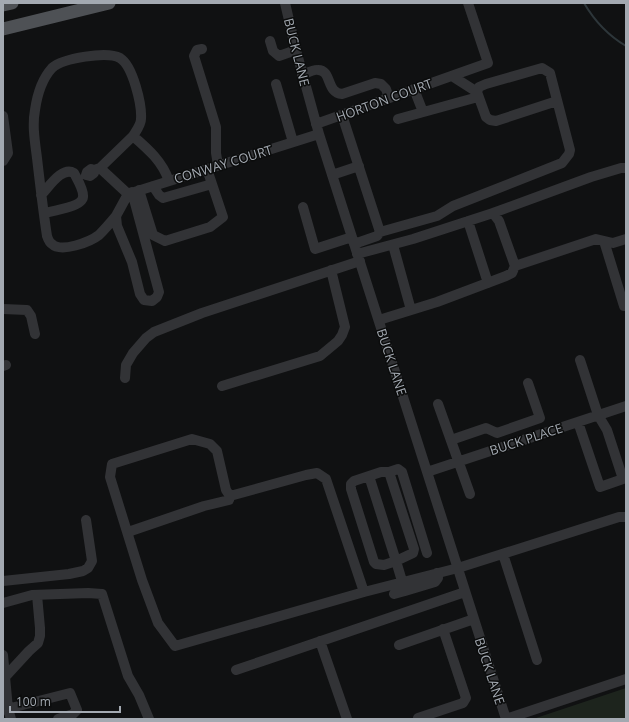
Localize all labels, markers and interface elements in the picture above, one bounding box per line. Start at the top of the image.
street label: BUCK LANE [280,16,314,88]
street label: HORTON COURT [333,74,435,126]
street label: CONWAY COURT [172,140,275,188]
street label: BUCK LANE [373,326,411,398]
street label: BUCK PLACE [487,419,565,459]
street label: BUCK LANE [471,635,509,707]
scale bar [10,688,120,714]
text: 100 m [16,693,51,710]

